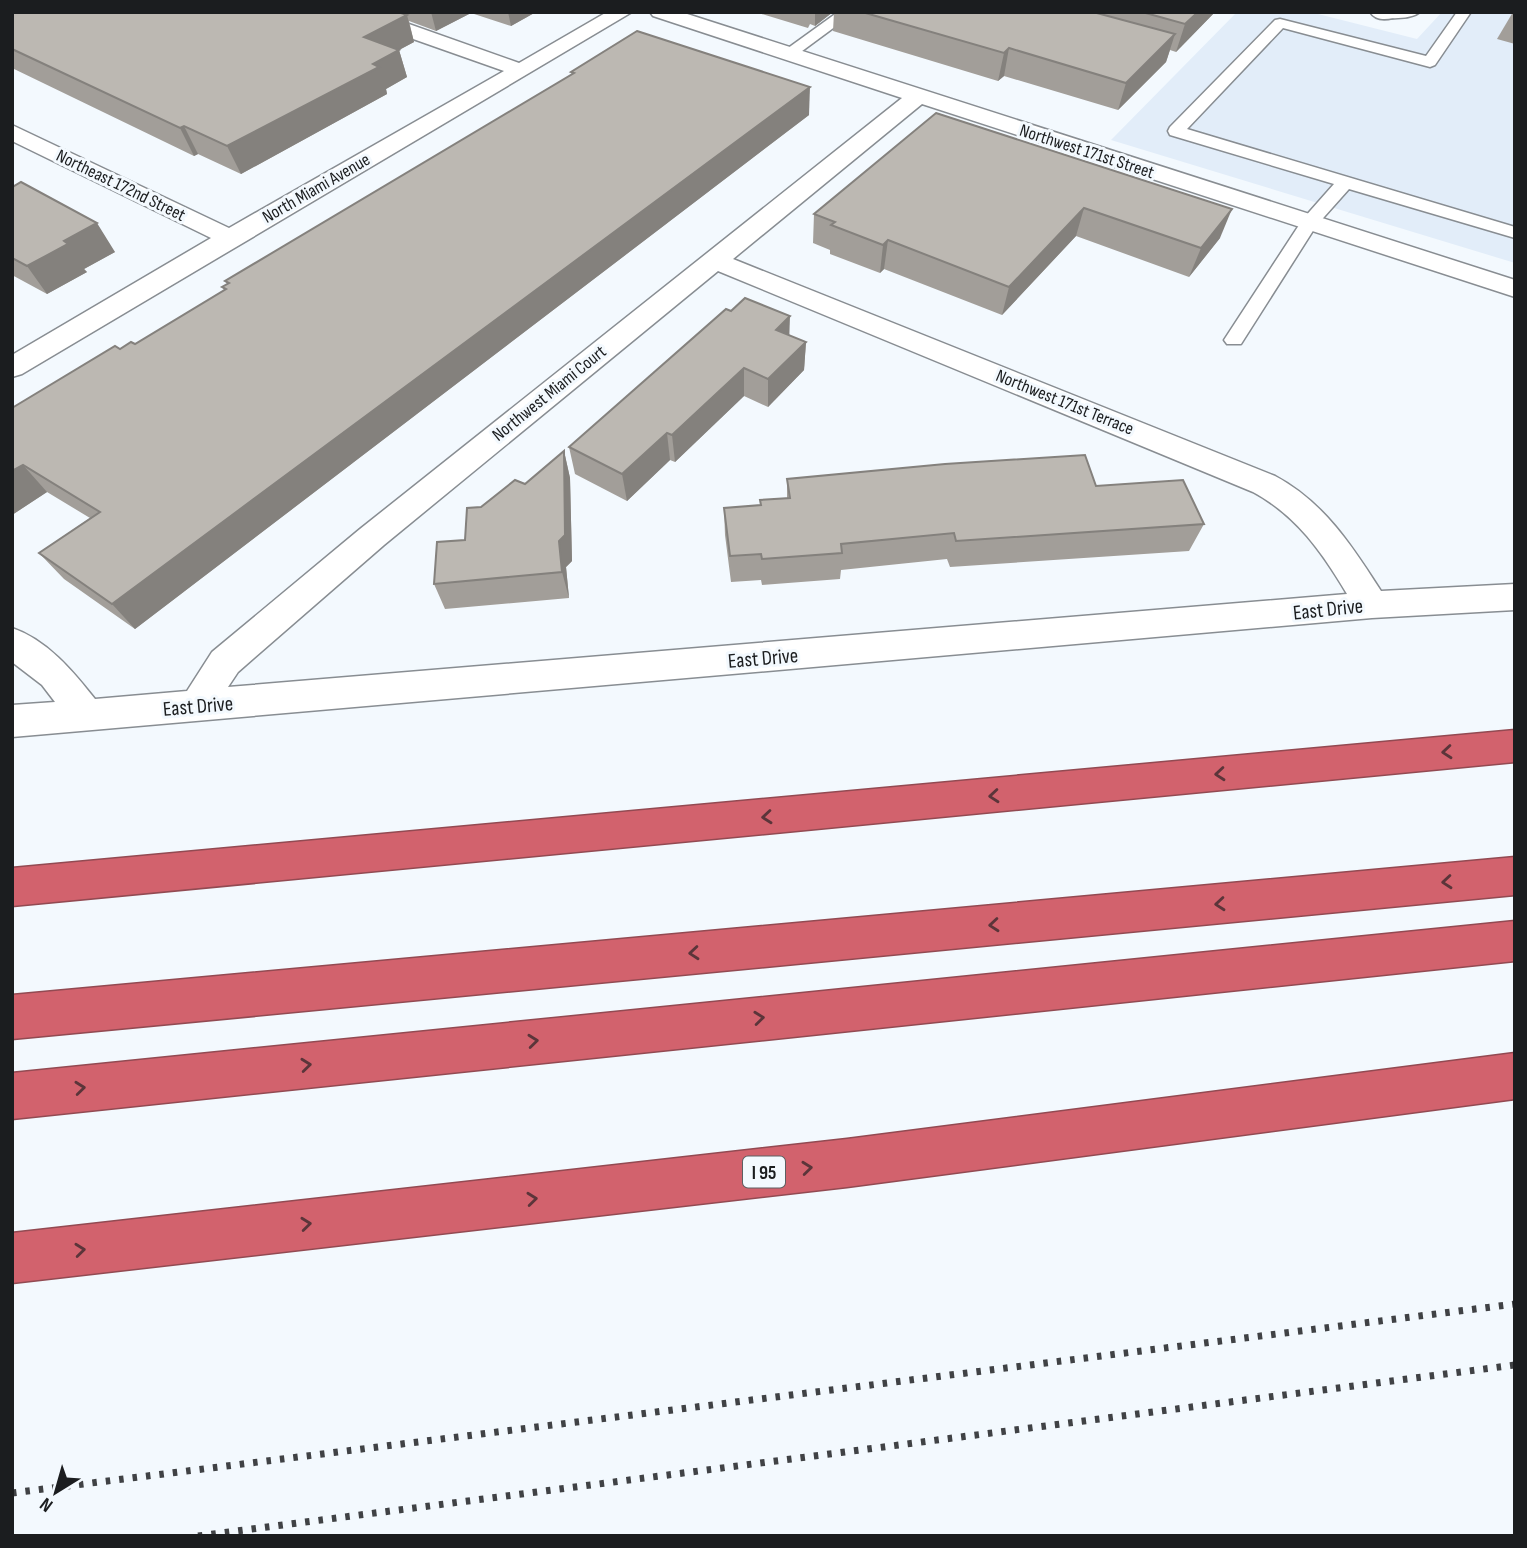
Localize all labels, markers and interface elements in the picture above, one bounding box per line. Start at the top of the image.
street label: Northwest 171st Street [1017,120,1157,183]
street label: Northeast 172nd Street [53,145,189,226]
street label: North Miami Avenue [259,149,374,228]
street label: Northwest Miami Court [488,341,611,446]
street label: Northwest 171st Terrace [993,365,1137,440]
street label: East Drive [1292,593,1364,626]
street label: East Drive [727,643,799,674]
street label: East Drive [162,691,234,722]
one-way arrow [1441,745,1453,760]
one-way arrow [1215,766,1226,781]
one-way arrow [988,788,1000,803]
one-way arrow [762,809,773,824]
one-way arrow [1441,874,1452,889]
one-way arrow [1214,896,1226,911]
one-way arrow [988,917,999,932]
one-way arrow [688,945,699,960]
one-way arrow [754,1011,765,1026]
one-way arrow [527,1034,538,1049]
one-way arrow [301,1058,312,1073]
one-way arrow [74,1081,86,1096]
road number: I 95 [743,1156,785,1188]
one-way arrow [801,1160,813,1175]
one-way arrow [526,1191,538,1206]
one-way arrow [300,1217,312,1232]
one-way arrow [75,1243,86,1258]
north arrow [21,1457,91,1527]
text: N [36,1492,58,1517]

